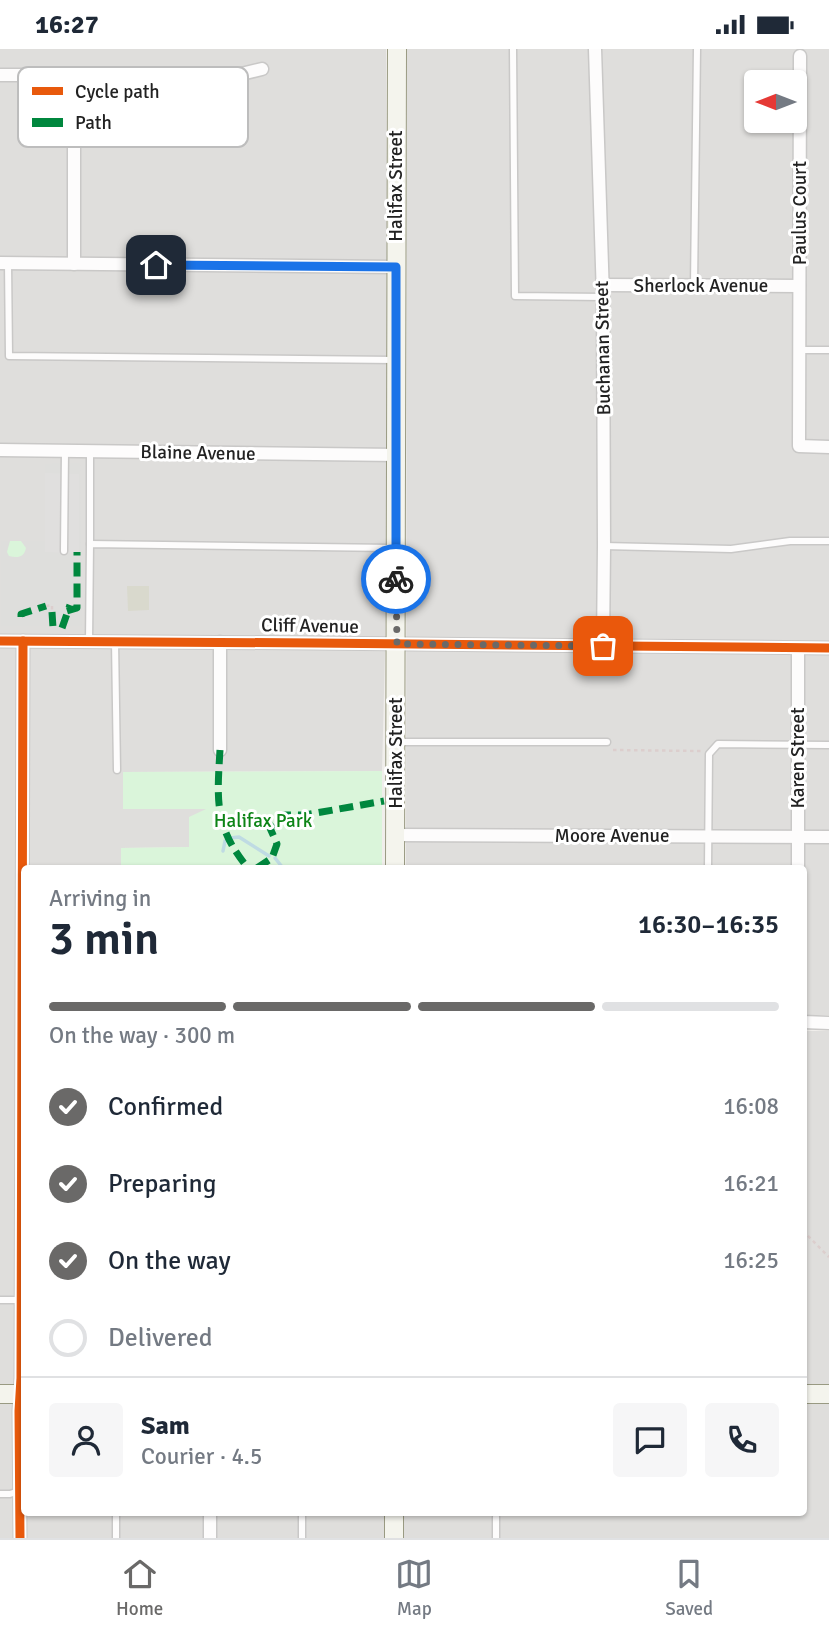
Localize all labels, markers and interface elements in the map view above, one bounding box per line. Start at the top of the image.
text: 16:27 [35,9,99,41]
legend [18,67,248,147]
north arrow [744,70,807,133]
map controls [744,70,807,133]
text: Cycle path [75,80,160,104]
text: Path [75,111,112,135]
street label: Halifax Street [384,130,408,242]
street label: Paulus Court [788,161,812,265]
pin [126,235,186,295]
icon: home [137,246,175,284]
street label: Sherlock Avenue [634,274,768,298]
street label: Buchanan Street [590,280,616,416]
street label: Blaine Avenue [140,440,256,466]
courier [361,544,431,614]
icon: bike [377,560,415,598]
street label: Cliff Avenue [261,613,359,639]
pin [573,616,633,676]
icon: bag [584,627,622,665]
street label: Halifax Street [384,697,408,809]
street label: Karen Street [786,707,810,809]
park label: Halifax Park [214,809,313,833]
street label: Moore Avenue [555,824,669,848]
text: Arriving in [49,884,151,913]
text: 16:30–16:35 [638,909,779,941]
text: 3 min [49,911,159,967]
text: On the way · 300 m [49,1021,235,1050]
icon: check [49,1088,87,1126]
text: Confirmed [108,1091,223,1123]
text: 16:08 [723,1092,779,1121]
icon: check [49,1165,87,1203]
text: Preparing [108,1168,216,1200]
text: 16:21 [723,1169,779,1198]
icon: check [49,1242,87,1280]
text: On the way [108,1245,231,1277]
text: 16:25 [723,1246,779,1275]
text: Delivered [108,1322,213,1354]
button: person [49,1403,123,1477]
button: chat [613,1403,687,1477]
button: phone [705,1403,779,1477]
text: Sam [141,1410,190,1442]
text: Courier · 4.5 [141,1442,262,1471]
tab: Home [116,1555,163,1621]
tab: Map [395,1555,433,1621]
tab: Saved [665,1555,713,1621]

